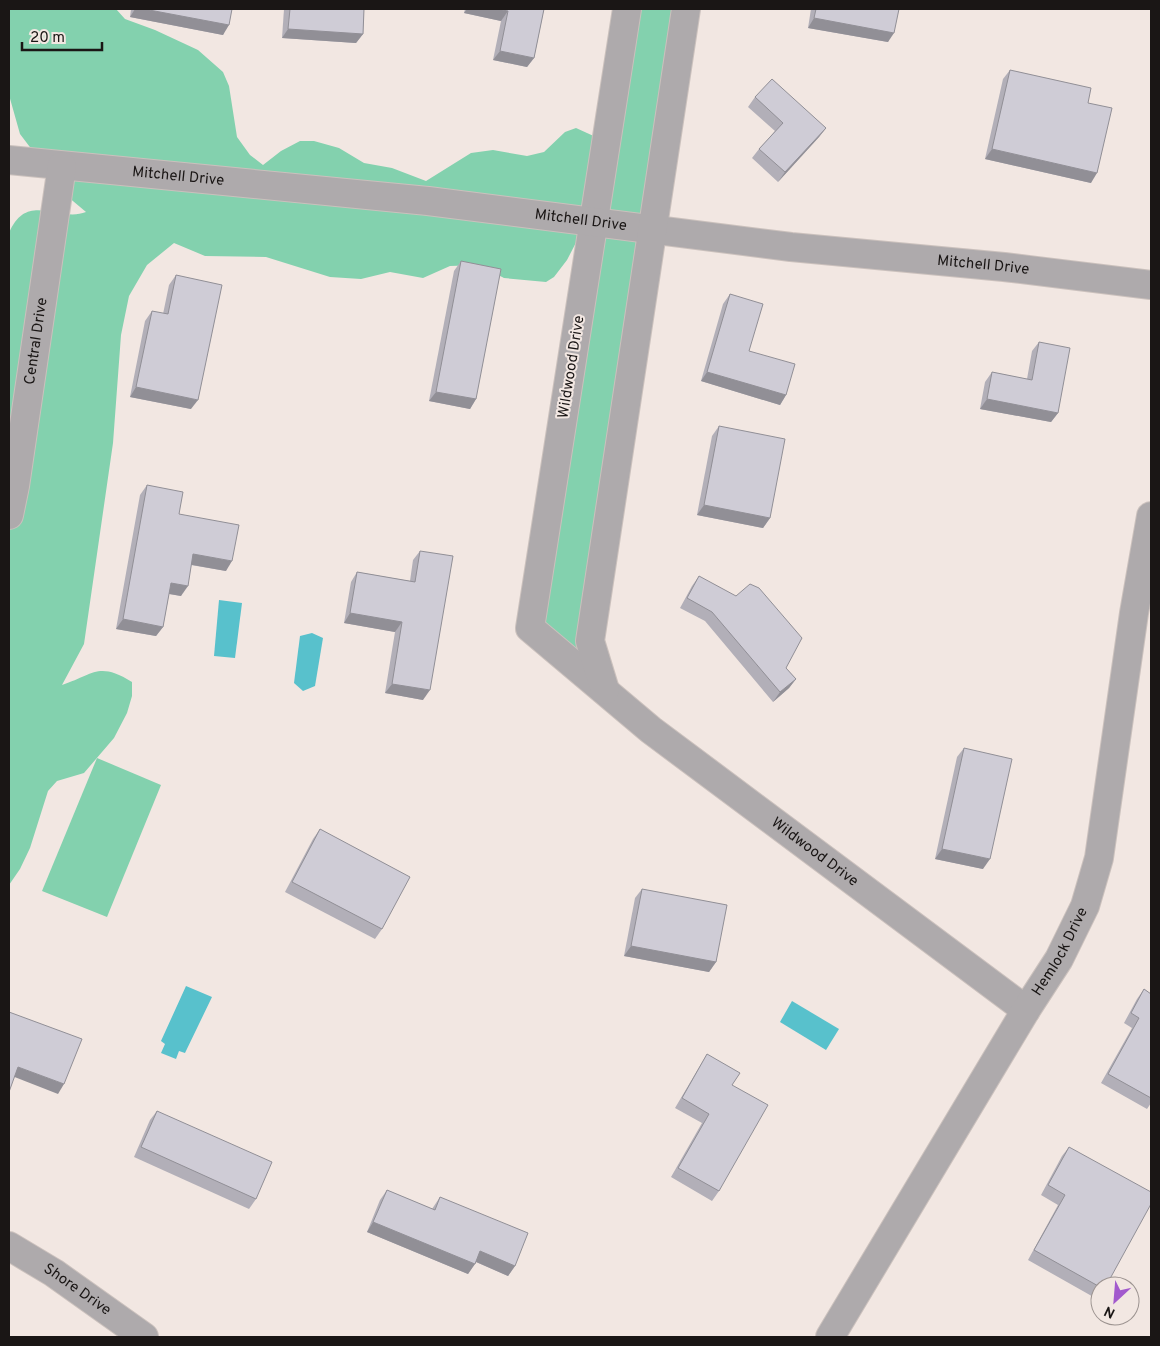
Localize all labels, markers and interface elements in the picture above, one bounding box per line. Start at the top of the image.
scale bar [22,20,102,52]
text: 20 m [30,29,65,48]
street label: Mitchell Drive [131,163,225,191]
street label: Mitchell Drive [534,205,628,236]
street label: Mitchell Drive [936,251,1030,280]
street label: Central Drive [20,296,52,386]
street label: Wildwood Drive [554,314,590,420]
street label: Wildwood Drive [767,813,862,891]
street label: Hemlock Drive [1028,904,1092,1000]
street label: Shore Drive [40,1259,115,1320]
north arrow [1090,1276,1140,1326]
text: N [1102,1301,1118,1321]

